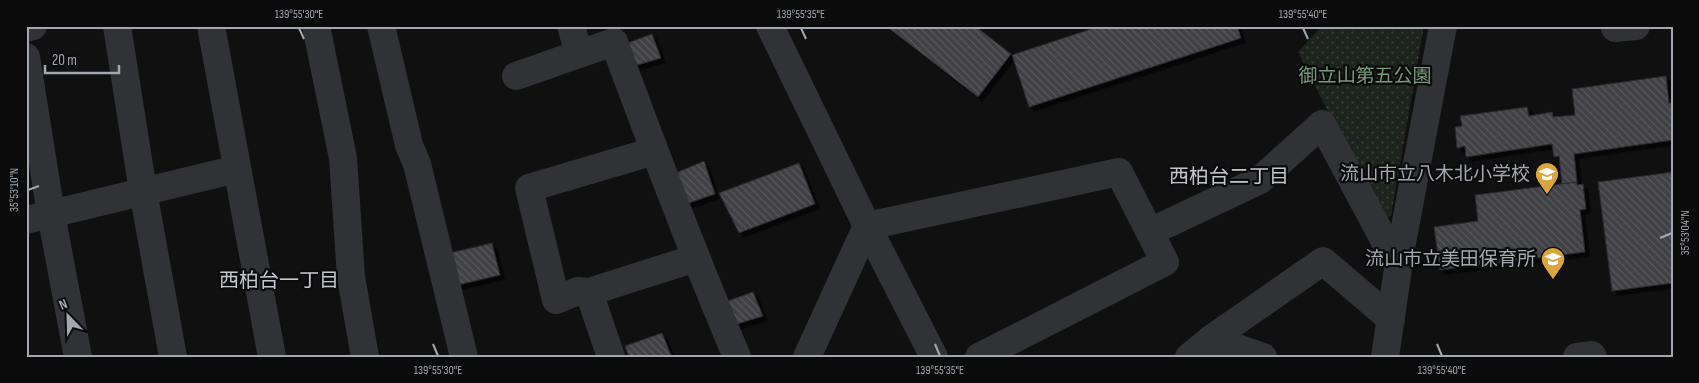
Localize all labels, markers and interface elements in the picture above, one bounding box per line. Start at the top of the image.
text: 139°55'30"E [275,7,323,22]
text: 139°55'35"E [777,7,825,22]
text: 139°55'40"E [1279,7,1327,22]
scale bar [45,42,119,74]
text: 20 m [52,51,77,70]
park label: 御立山第五公園 [1298,65,1432,88]
school or university icon: 流山市立八木北小学校 [1534,161,1560,195]
place label: 流山市立八木北小学校 [1340,163,1530,186]
district label: 西柏台二丁目 [1169,165,1289,189]
text: 35°53'10"N [7,168,22,212]
text: 35°53'04"N [1678,210,1693,256]
school or university icon: 流山市立美田保育所 [1540,246,1566,280]
place label: 流山市立美田保育所 [1365,248,1536,271]
district label: 西柏台一丁目 [219,269,339,293]
north arrow [42,290,92,340]
text: N [56,295,70,314]
text: 139°55'30"E [414,363,462,378]
text: 139°55'35"E [916,363,964,378]
text: 139°55'40"E [1418,363,1466,378]

